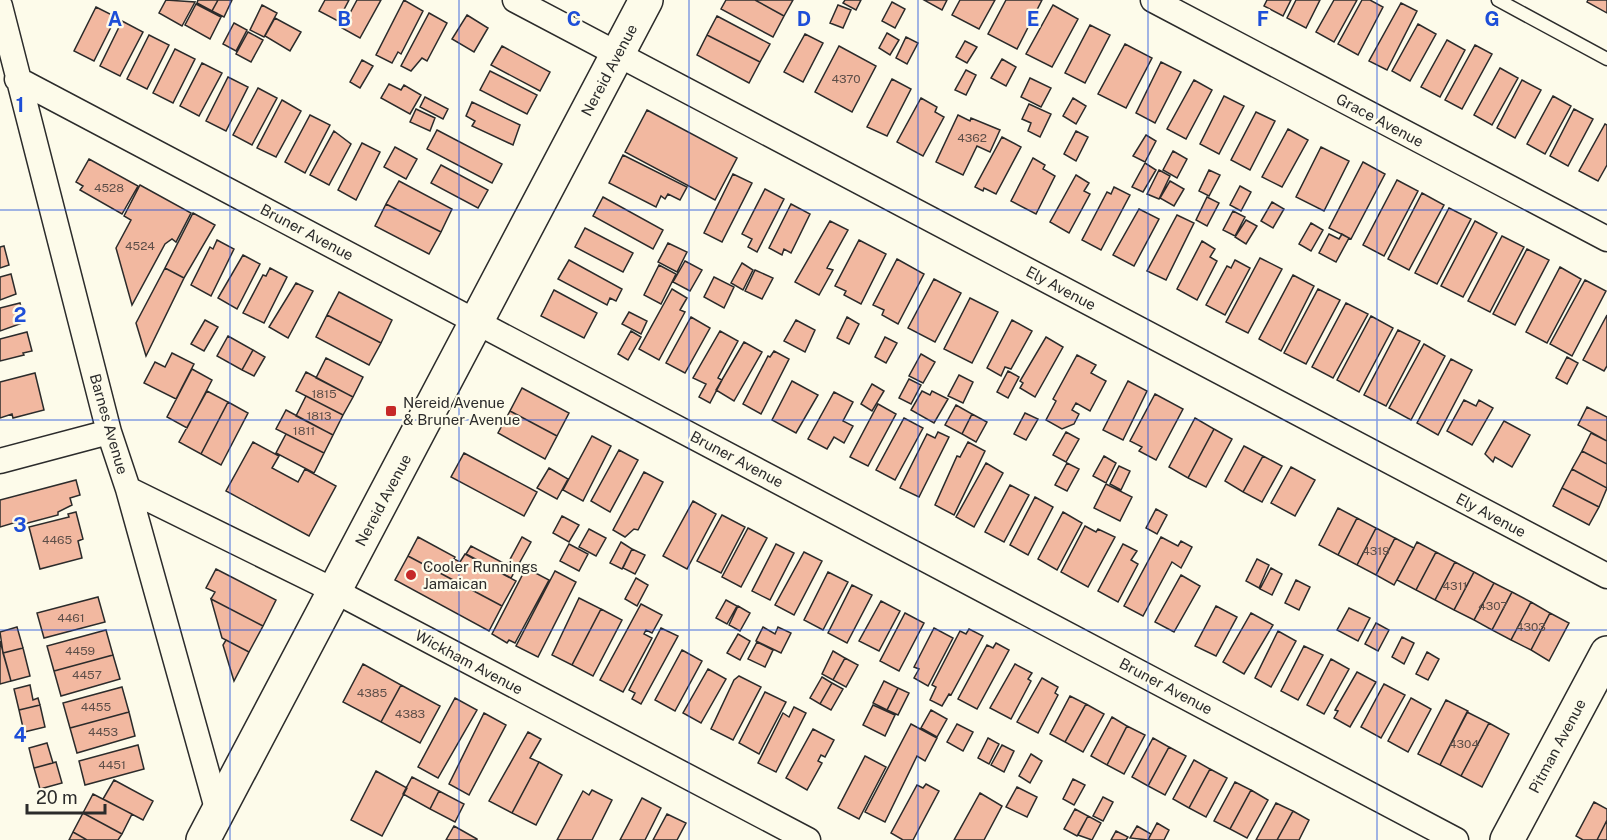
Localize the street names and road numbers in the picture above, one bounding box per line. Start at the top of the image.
street label: Nereid Avenue [578,21,640,119]
street label: Grace Avenue [1333,90,1427,150]
street label: Bruner Avenue [258,200,356,264]
street label: Ely Avenue [1023,263,1099,313]
street label: Barnes Avenue [86,372,132,476]
street label: Bruner Avenue [688,427,786,491]
street label: Nereid Avenue [352,451,414,549]
street label: Ely Avenue [1453,490,1529,540]
street label: Wickham Avenue [412,626,526,698]
street label: Bruner Avenue [1117,654,1215,718]
street label: Pitman Avenue [1525,696,1589,796]

